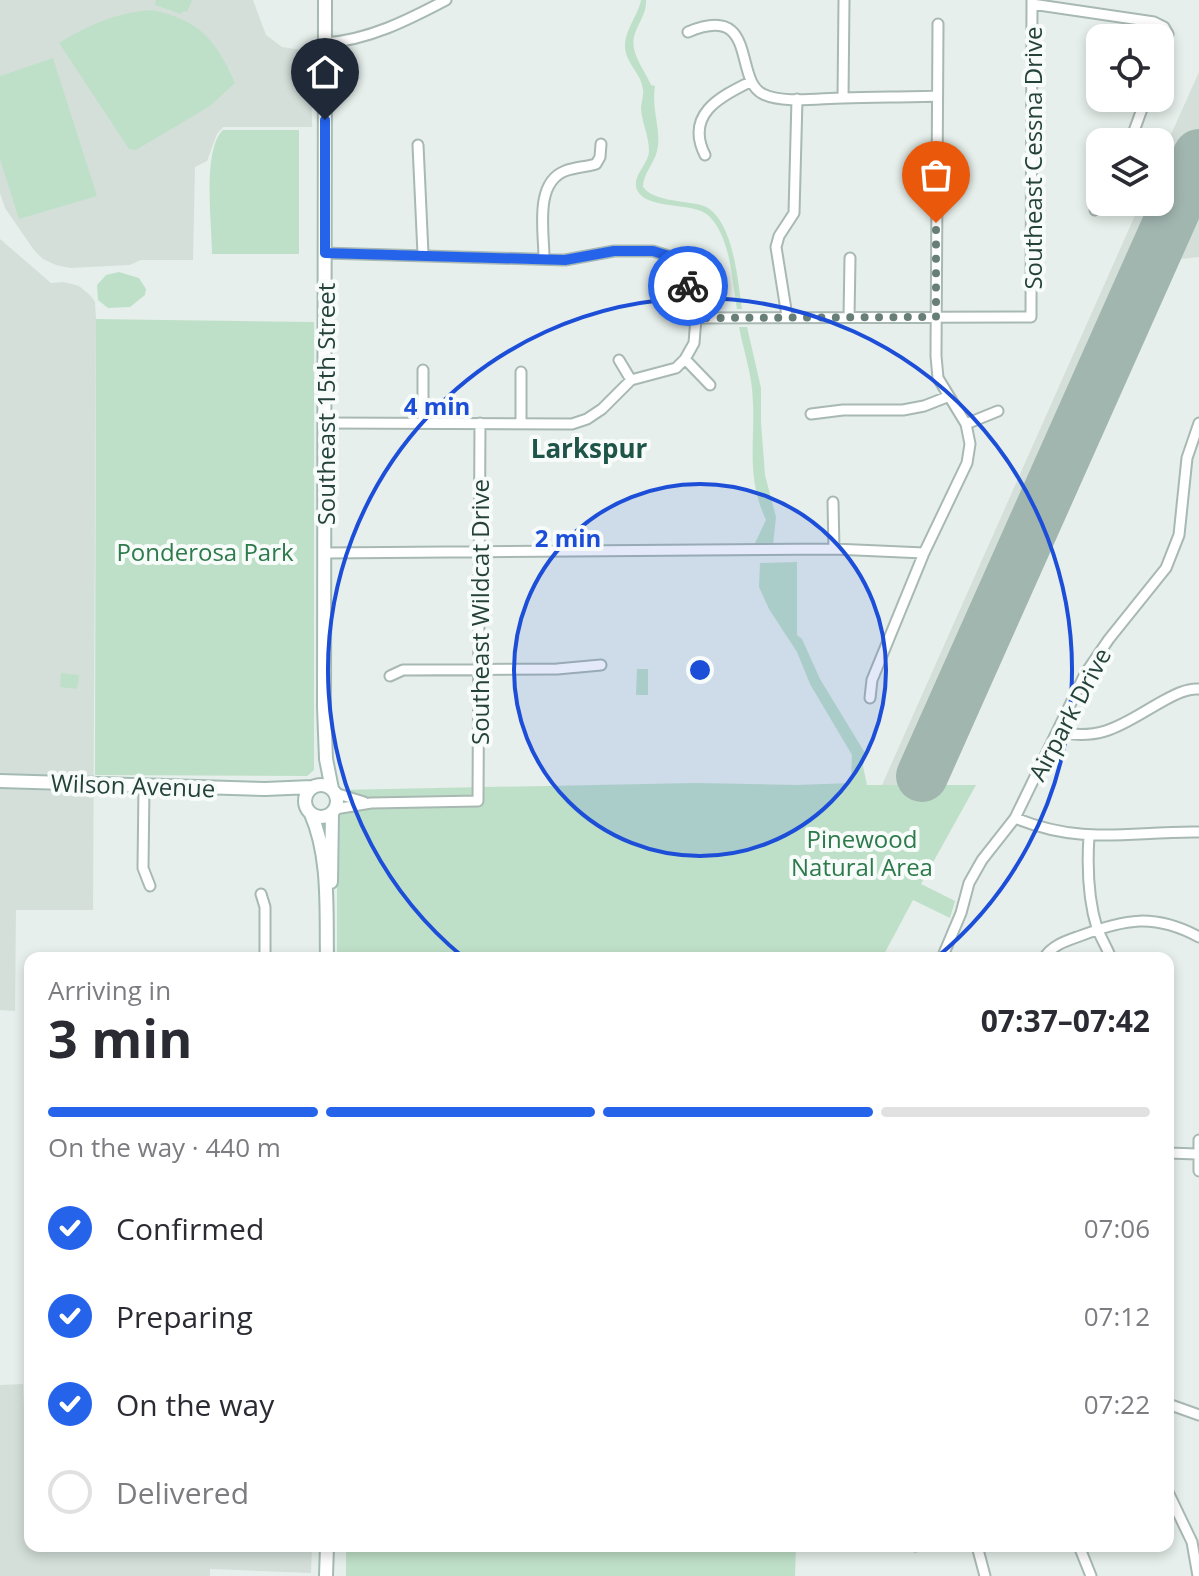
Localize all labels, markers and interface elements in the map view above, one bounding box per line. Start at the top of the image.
map controls [1086,24,1174,216]
button: locate [1086,24,1174,112]
street label: Southeast Cessna Drive [1016,26,1049,290]
pin [291,38,359,120]
icon: home [303,50,347,94]
button: layers [1086,128,1174,216]
pin [902,141,970,223]
icon: bag [914,153,958,197]
courier [648,246,728,326]
icon: bike [666,264,710,308]
street label: Southeast 15th Street [309,283,342,525]
text: 4 min [404,389,470,422]
district label: Larkspur [531,430,647,466]
street label: Southeast Wildcat Drive [463,479,496,745]
text: 2 min [535,521,601,554]
park label: Ponderosa Park [116,535,294,568]
street label: Airpark Drive [1020,642,1118,786]
centre of rings [686,656,714,684]
street label: Wilson Avenue [50,766,216,804]
park label: Pinewood Natural Area [791,822,933,883]
text: Arriving in [48,972,171,1008]
text: 07:37–07:42 [981,1000,1150,1041]
text: 3 min [48,1002,192,1073]
text: On the way · 440 m [48,1129,281,1165]
icon: check [48,1206,92,1250]
text: Confirmed [116,1208,264,1249]
text: 07:06 [1084,1210,1150,1246]
icon: check [48,1294,92,1338]
text: Preparing [116,1296,253,1337]
text: 07:12 [1084,1298,1150,1334]
icon: check [48,1382,92,1426]
text: On the way [116,1384,274,1425]
text: 07:22 [1084,1386,1150,1422]
text: Delivered [116,1472,249,1513]

